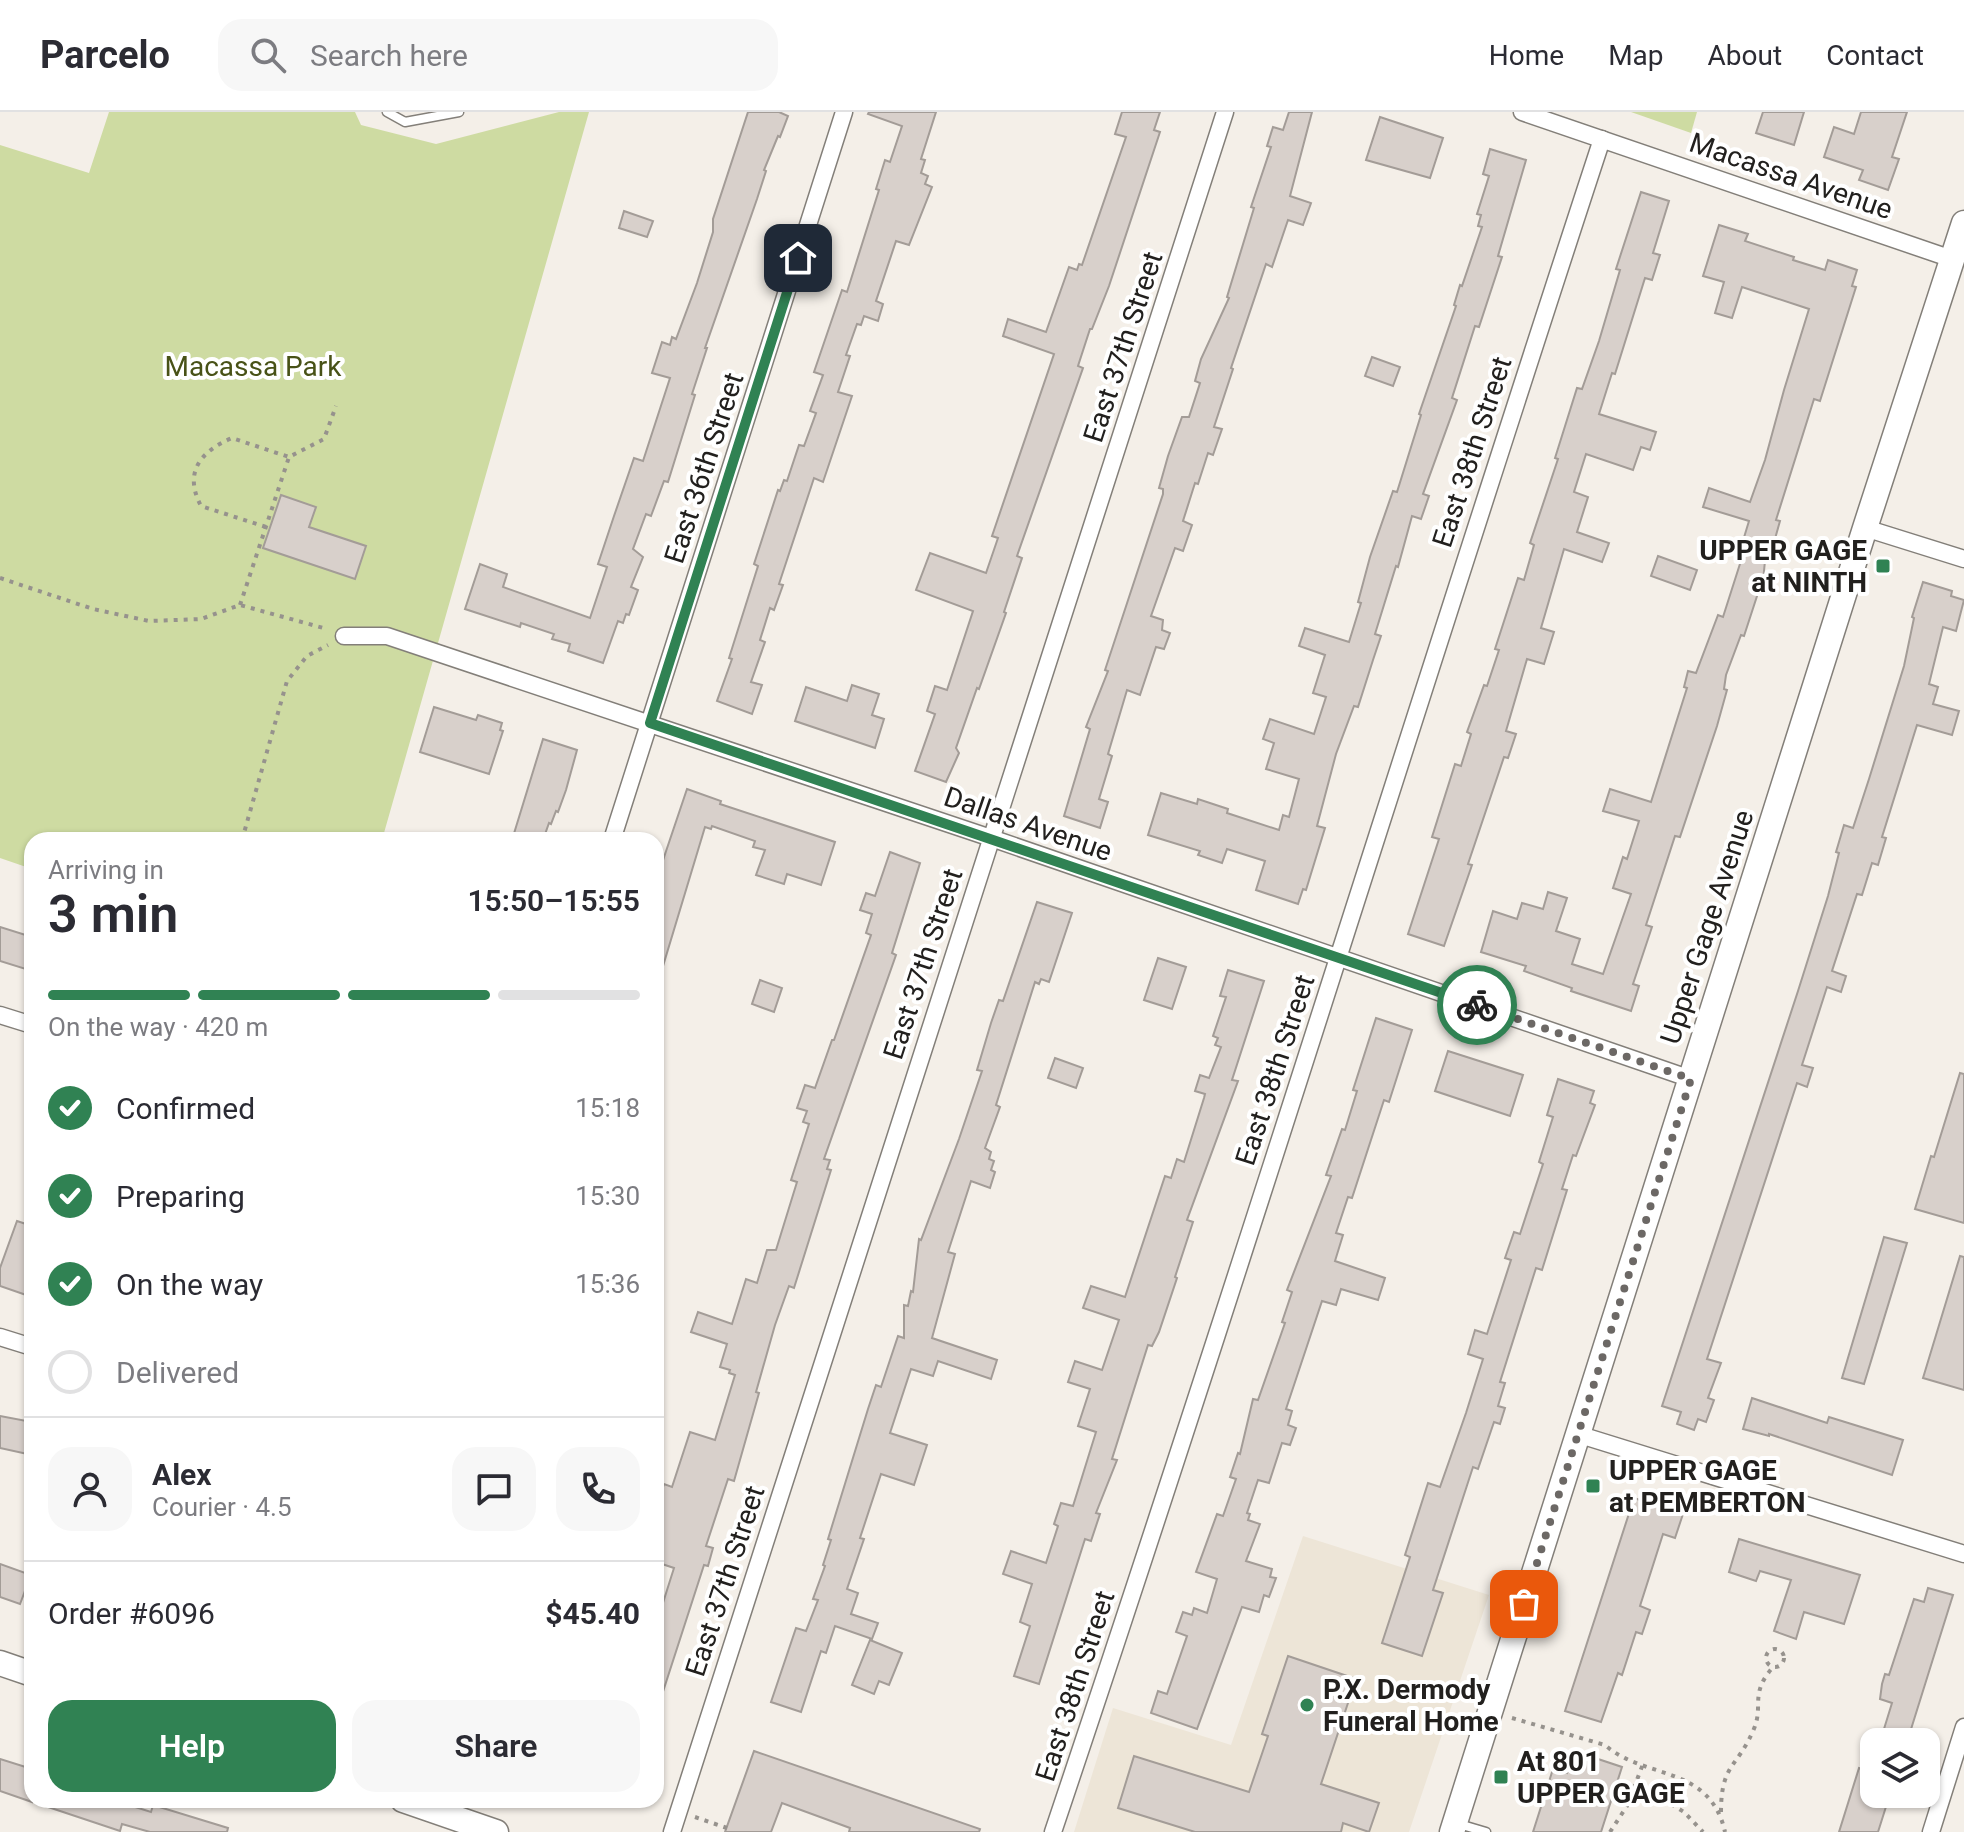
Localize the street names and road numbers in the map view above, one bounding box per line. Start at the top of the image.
street label: Macassa Avenue [1685,126,1897,226]
street label: East 37th Street [1077,247,1169,447]
street label: East 38th Street [1426,352,1518,552]
street label: East 36th Street [658,368,750,568]
street label: Dallas Avenue [940,780,1116,868]
street label: Upper Gage Avenue [1654,806,1760,1048]
street label: East 37th Street [877,864,969,1064]
street label: East 38th Street [1229,970,1321,1170]
street label: East 37th Street [679,1481,771,1681]
street label: East 38th Street [1029,1586,1121,1786]

